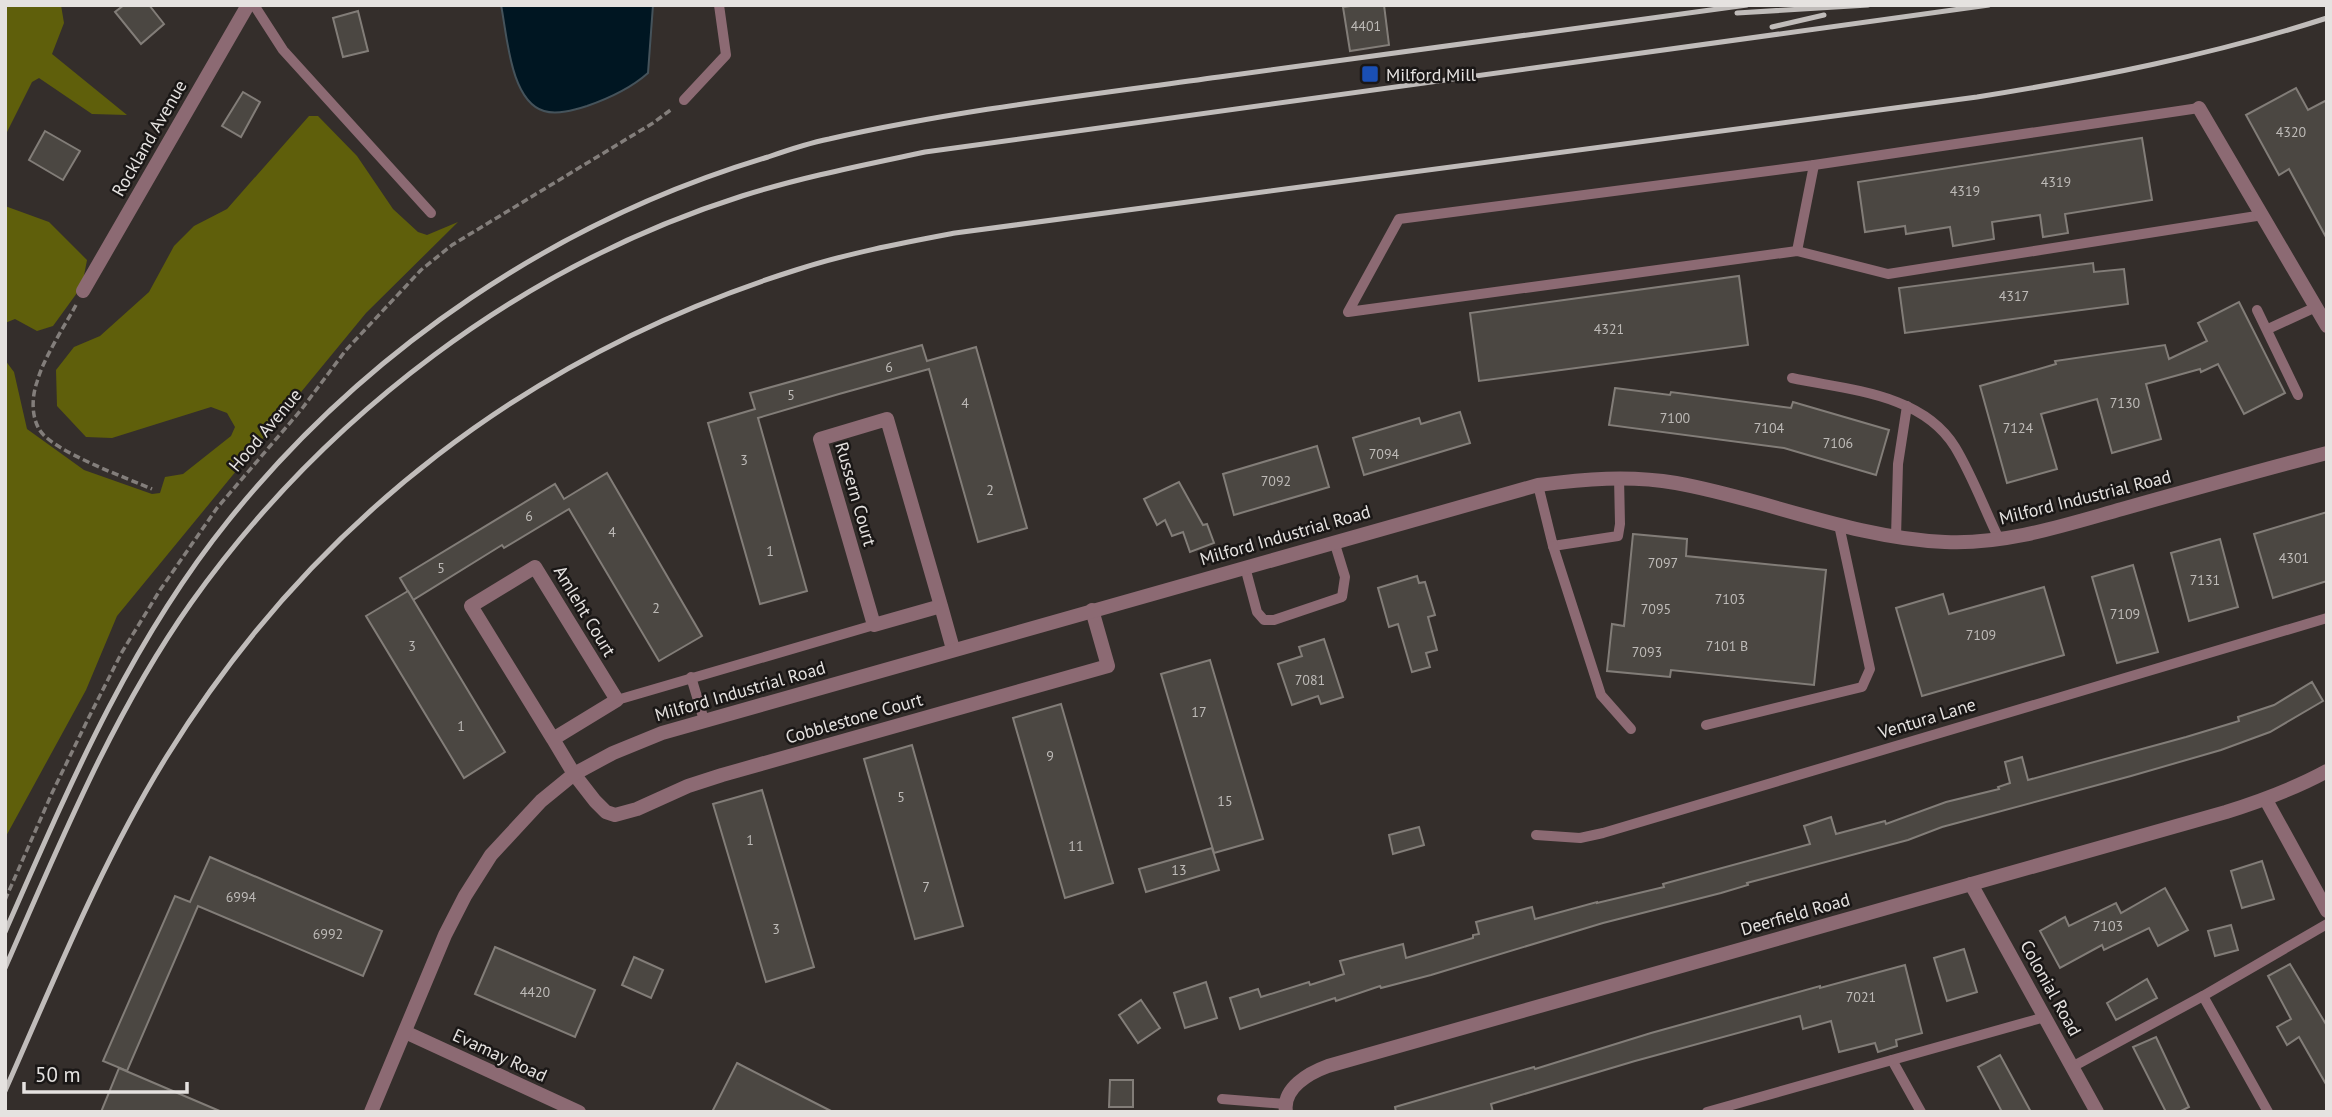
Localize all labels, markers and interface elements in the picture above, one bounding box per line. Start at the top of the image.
house number: 4401 [1351,17,1381,35]
place label: Milford Mill [1386,63,1476,86]
marker: Milford Mill [1360,64,1380,84]
street label: Rockland Avenue [106,76,192,200]
house number: 4320 [2276,123,2307,141]
house number: 4319 [2041,173,2071,191]
house number: 4319 [1950,182,1980,200]
house number: 4317 [1999,287,2029,305]
house number: 4321 [1594,320,1624,338]
house number: 6 [885,358,893,376]
street label: Hood Avenue [224,384,306,476]
house number: 5 [787,386,795,404]
house number: 4 [961,394,969,412]
house number: 7130 [2110,394,2141,412]
house number: 7100 [1660,409,1691,427]
house number: 7104 [1754,419,1785,437]
house number: 7124 [2003,419,2034,437]
house number: 7106 [1823,434,1853,452]
street label: Russern Court [830,439,882,549]
house number: 7094 [1369,445,1400,463]
house number: 3 [740,451,748,469]
street label: Milford Industrial Road [1997,465,2173,529]
house number: 7092 [1261,472,1291,490]
house number: 2 [986,481,994,499]
street label: Milford Industrial Road [1197,500,1373,570]
house number: 6 [525,507,533,525]
house number: 4 [608,523,616,541]
house number: 1 [766,542,774,560]
house number: 4301 [2279,549,2309,567]
house number: 7097 [1648,554,1678,572]
house number: 5 [437,559,445,577]
street label: Amleht Court [549,561,621,661]
house number: 7131 [2190,571,2220,589]
house number: 7103 [1715,590,1745,608]
house number: 2 [652,599,660,617]
house number: 7095 [1641,600,1671,618]
house number: 7109 [2110,605,2140,623]
house number: 7109 [1966,626,1996,644]
house number: 3 [408,637,416,655]
house number: 7101 B [1706,637,1748,655]
house number: 7093 [1632,643,1662,661]
street label: Milford Industrial Road [652,656,828,726]
house number: 7081 [1295,671,1325,689]
street label: Cobblestone Court [783,687,925,749]
street label: Ventura Lane [1875,692,1979,744]
house number: 17 [1191,703,1207,721]
house number: 1 [457,717,465,735]
house number: 9 [1046,747,1054,765]
house number: 5 [897,788,905,806]
house number: 15 [1217,792,1233,810]
house number: 1 [746,831,754,849]
house number: 11 [1068,837,1084,855]
house number: 13 [1171,861,1187,879]
house number: 7 [922,878,930,896]
street label: Deerfield Road [1738,887,1852,941]
house number: 6994 [226,888,257,906]
house number: 7103 [2093,917,2123,935]
house number: 3 [772,920,780,938]
house number: 6992 [313,925,343,943]
street label: Colonial Road [2015,936,2087,1040]
house number: 4420 [520,983,551,1001]
house number: 7021 [1846,988,1876,1006]
street label: Evamay Road [449,1023,551,1087]
scale bar [24,1050,187,1094]
text: 50 m [35,1061,81,1088]

